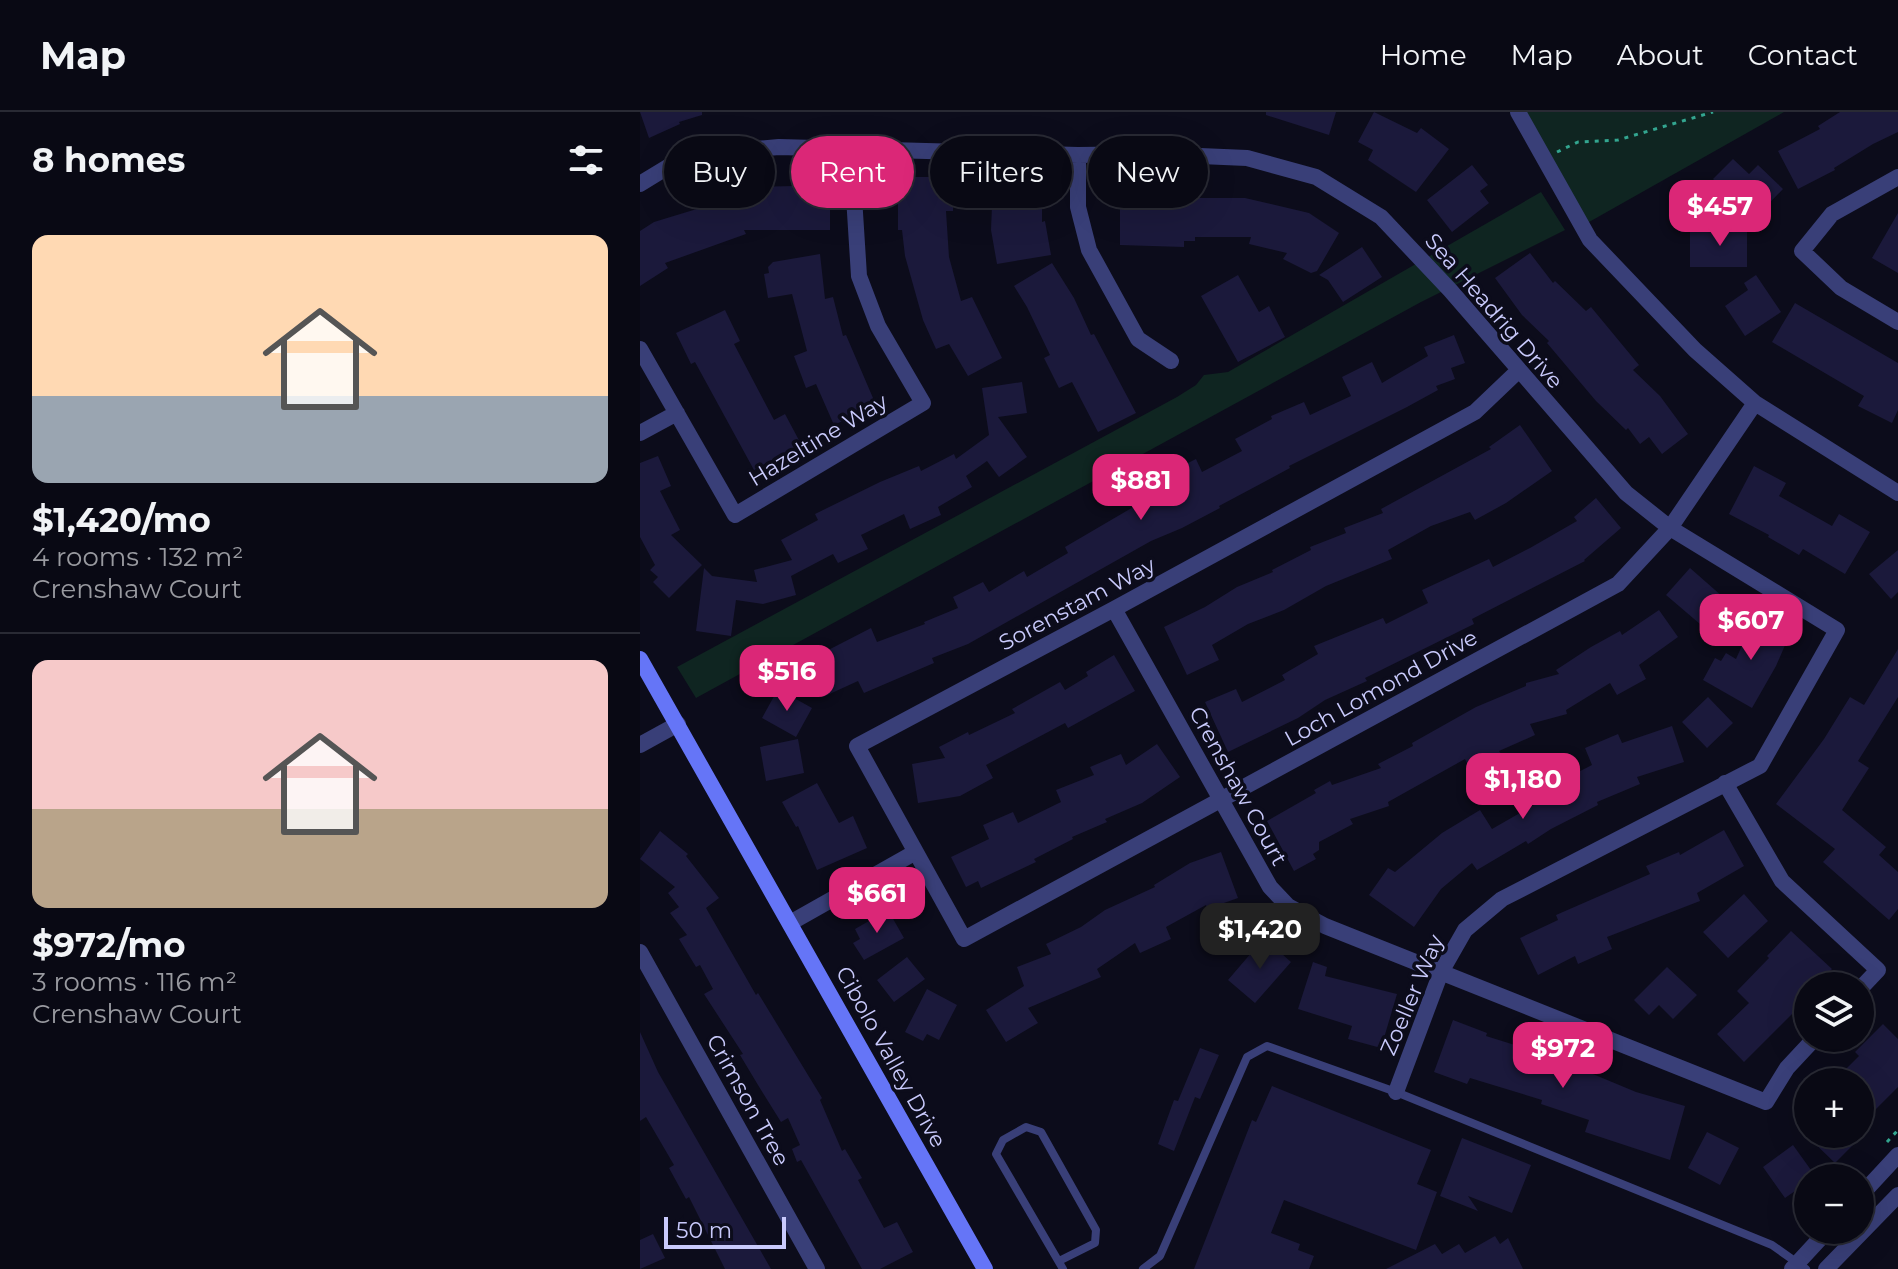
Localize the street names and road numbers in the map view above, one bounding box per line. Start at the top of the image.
street label: Sea Headrig Drive [1419,228,1569,394]
street label: Hazeltine Way [744,388,892,492]
street label: Sorenstam Way [994,551,1160,657]
street label: Loch Lomond Drive [1280,624,1482,752]
street label: Crenshaw Court [1183,702,1293,870]
street label: Zoeller Way [1374,931,1450,1059]
street label: Cibolo Valley Drive [830,962,952,1152]
street label: Crimson Tree [701,1030,795,1170]

